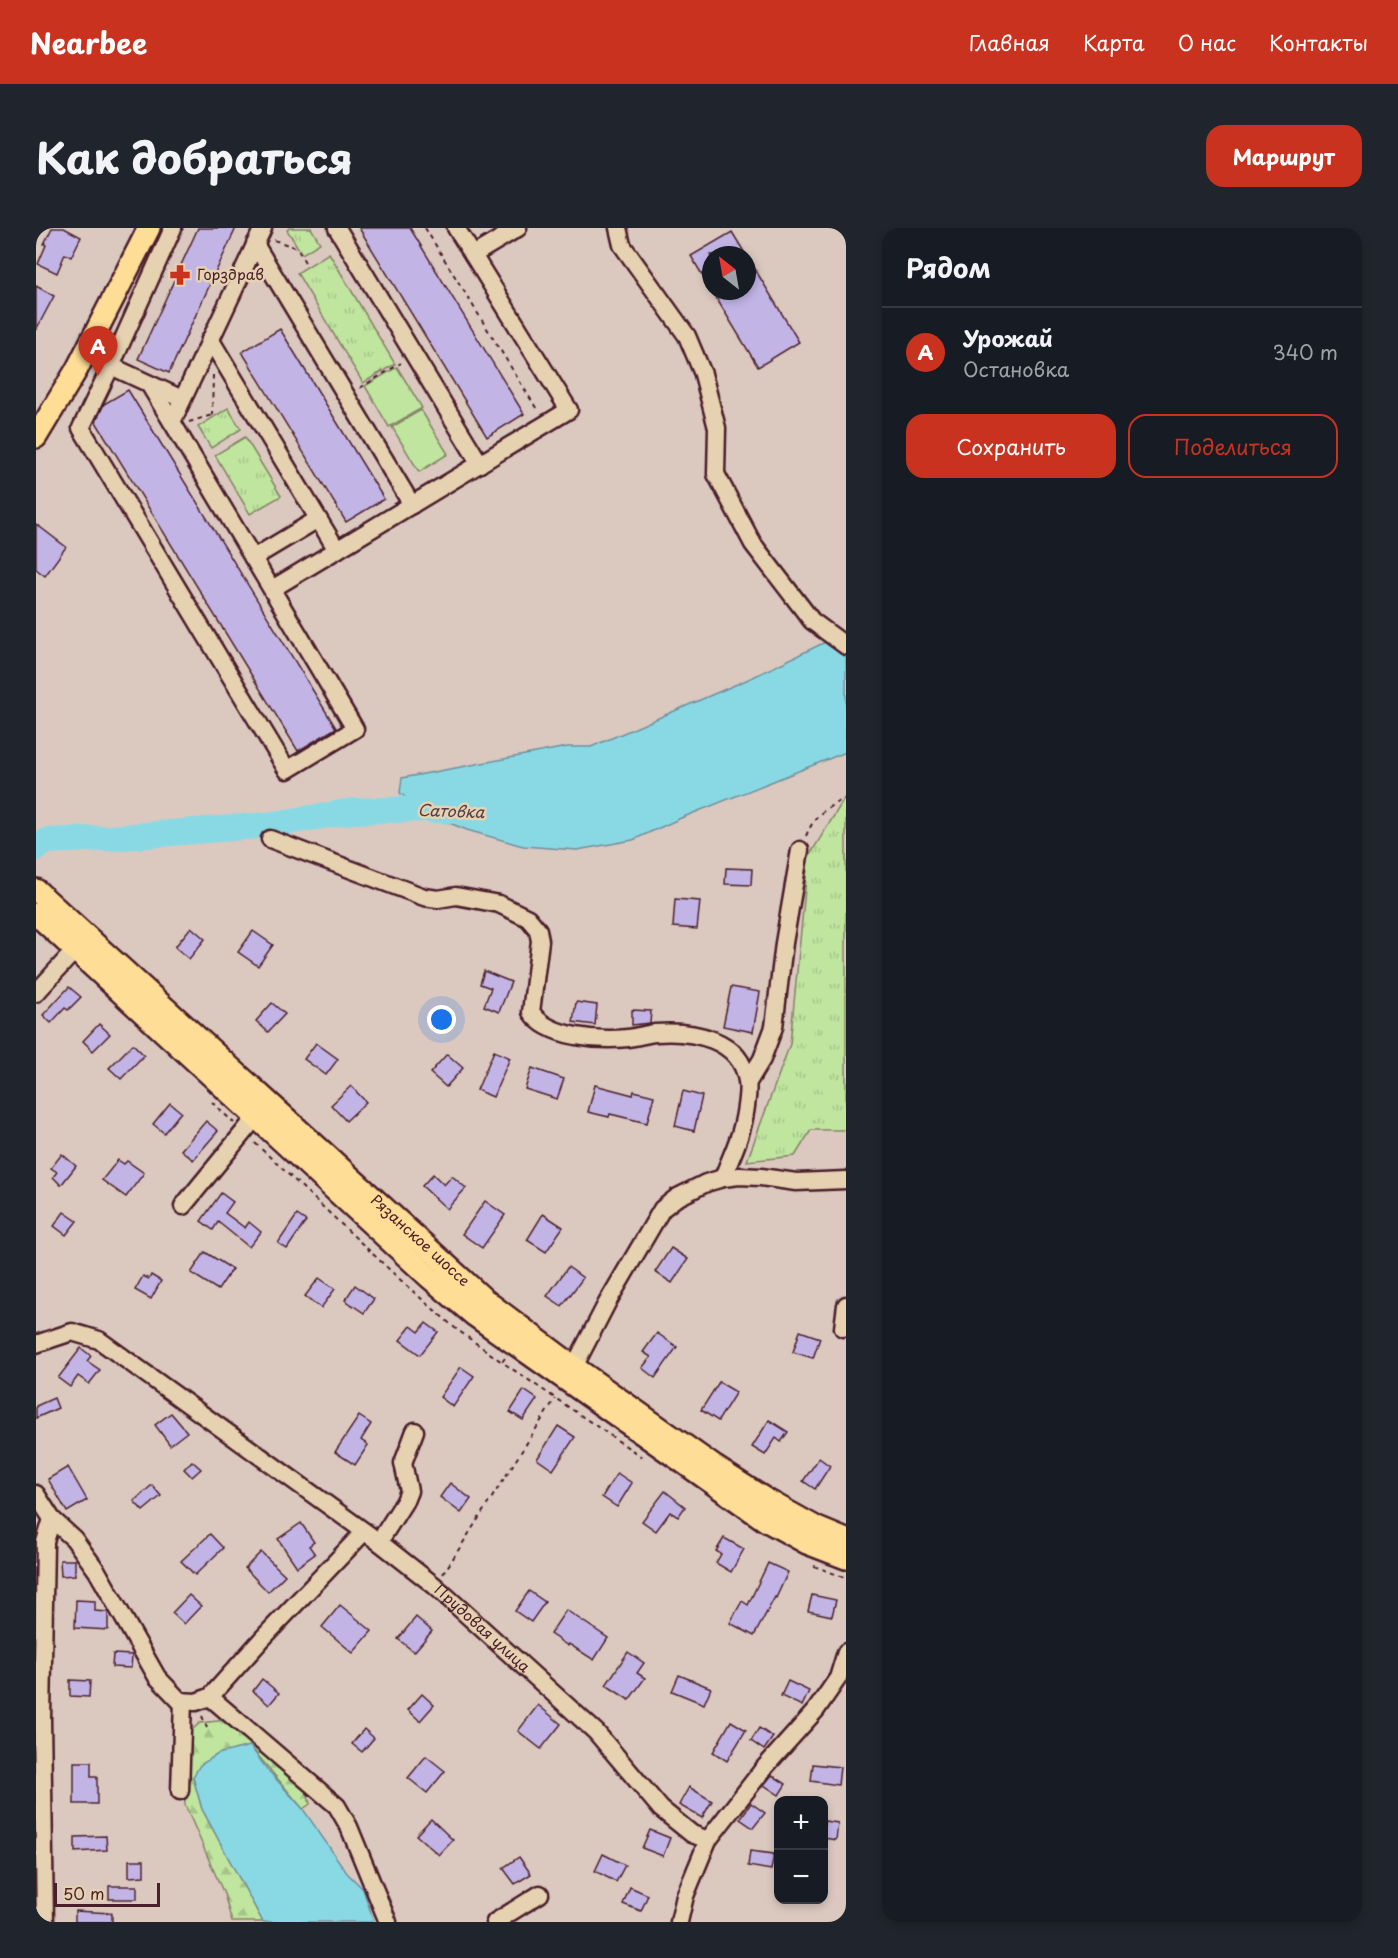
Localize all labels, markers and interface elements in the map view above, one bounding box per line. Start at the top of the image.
text: Nearbee [30,21,147,64]
text: Главная [969,26,1050,58]
text: Карта [1083,26,1145,58]
text: О нас [1178,26,1236,58]
text: Контакты [1269,26,1368,58]
text: Как добраться [36,125,353,188]
button: Маршрут [1206,125,1362,187]
north arrow [702,246,756,300]
text: Рядом [906,248,991,287]
place label: Горздрав [197,262,264,285]
pharmacy icon: Горздрав [168,263,192,287]
text: Урожай [963,321,1053,354]
pin: A [78,326,118,376]
text: A [918,337,933,367]
text: 340 m [1273,337,1338,367]
text: Остановка [963,354,1069,384]
button: Сохранить [906,414,1116,478]
button: Поделиться [1128,414,1338,478]
water label: Сатовка [417,797,486,823]
your location [427,1005,456,1034]
street label: Рязанское шоссе [366,1188,476,1291]
street label: Прудовая улица [430,1578,537,1678]
map controls [774,1796,828,1904]
button: + [774,1796,828,1850]
button: − [774,1850,828,1904]
scale bar [54,1880,160,1908]
text: 50 m [63,1881,104,1905]

